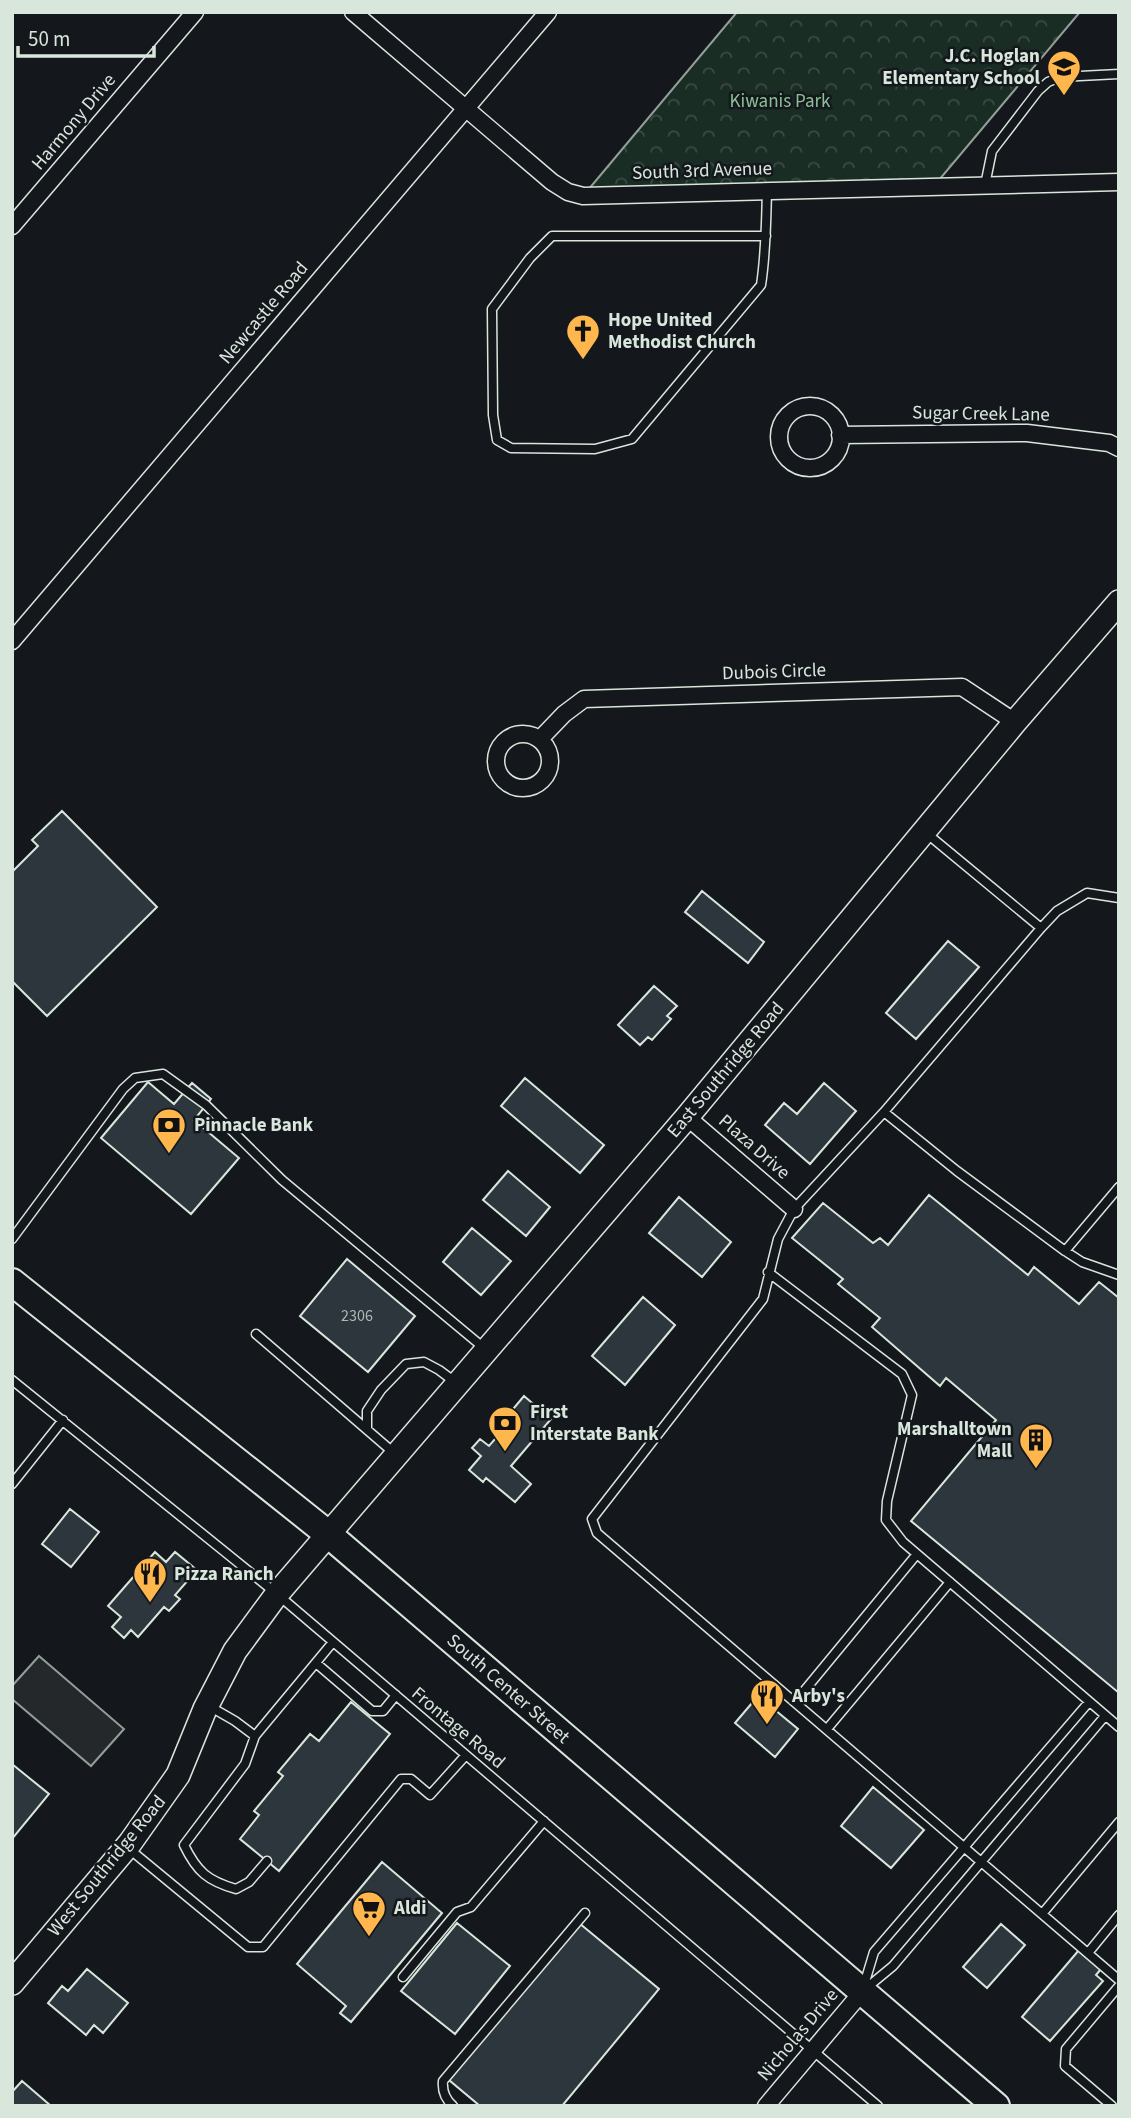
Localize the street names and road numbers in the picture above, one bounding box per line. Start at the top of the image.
street label: Harmony Drive [25,68,123,176]
street label: South 3rd Avenue [632,155,772,187]
street label: Newcastle Road [213,256,315,370]
street label: Sugar Creek Lane [912,399,1050,429]
street label: Dubois Circle [721,657,827,687]
street label: East Southridge Road [661,996,791,1144]
street label: Plaza Drive [712,1108,796,1186]
street label: South Center Street [440,1628,576,1751]
street label: Frontage Road [405,1681,511,1775]
street label: West Southridge Road [41,1790,173,1942]
street label: Nicholas Drive [751,1983,845,2087]

